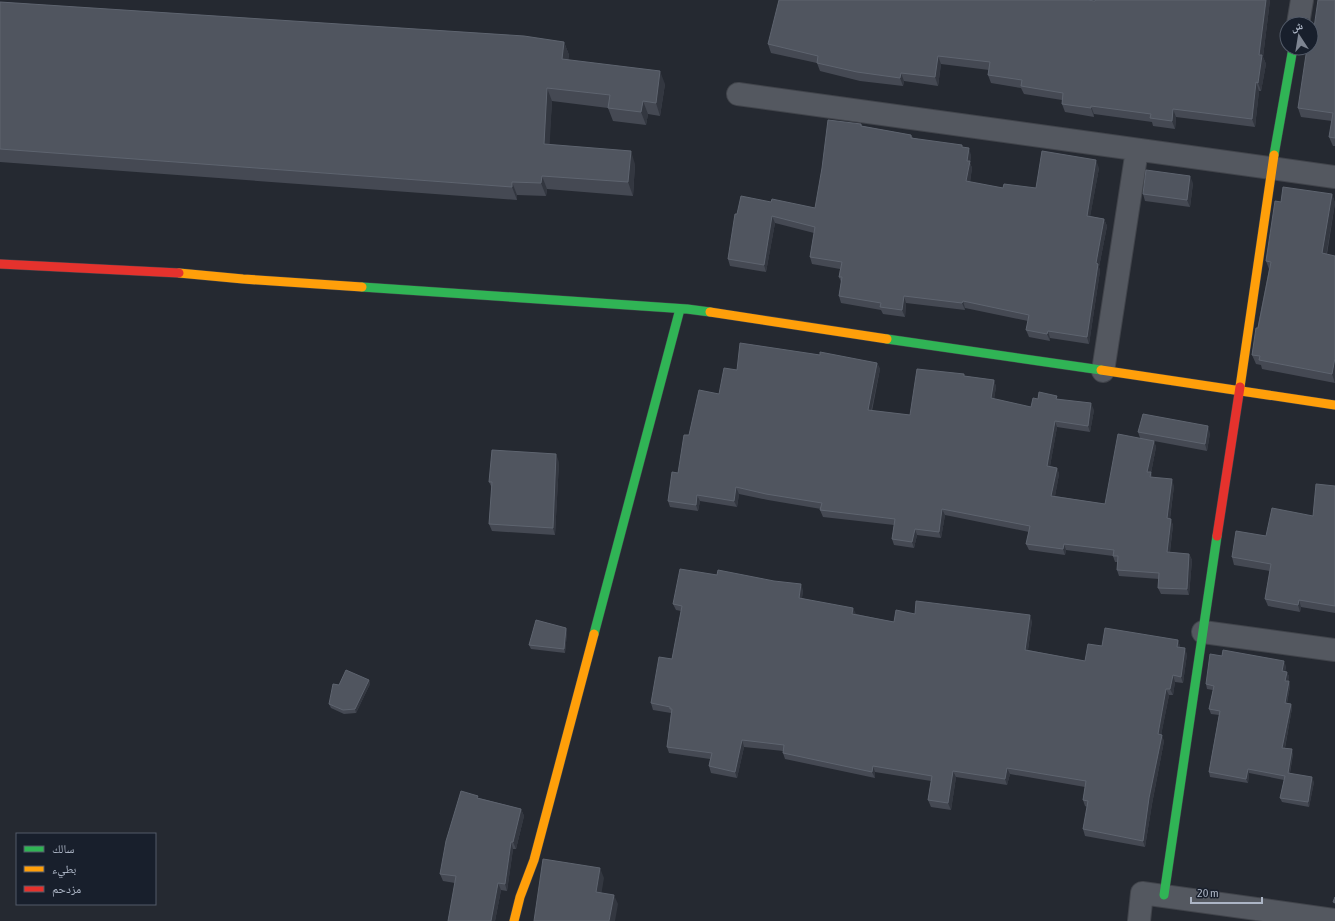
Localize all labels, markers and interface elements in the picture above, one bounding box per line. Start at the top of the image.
north arrow [1279,16,1319,56]
text: ش [1290,19,1305,35]
legend [16,833,156,905]
text: سالك [52,842,74,856]
text: بطيء [52,862,76,879]
scale bar [1191,879,1262,905]
text: مزدحم [52,882,81,897]
text: 20 m [1197,886,1219,900]

